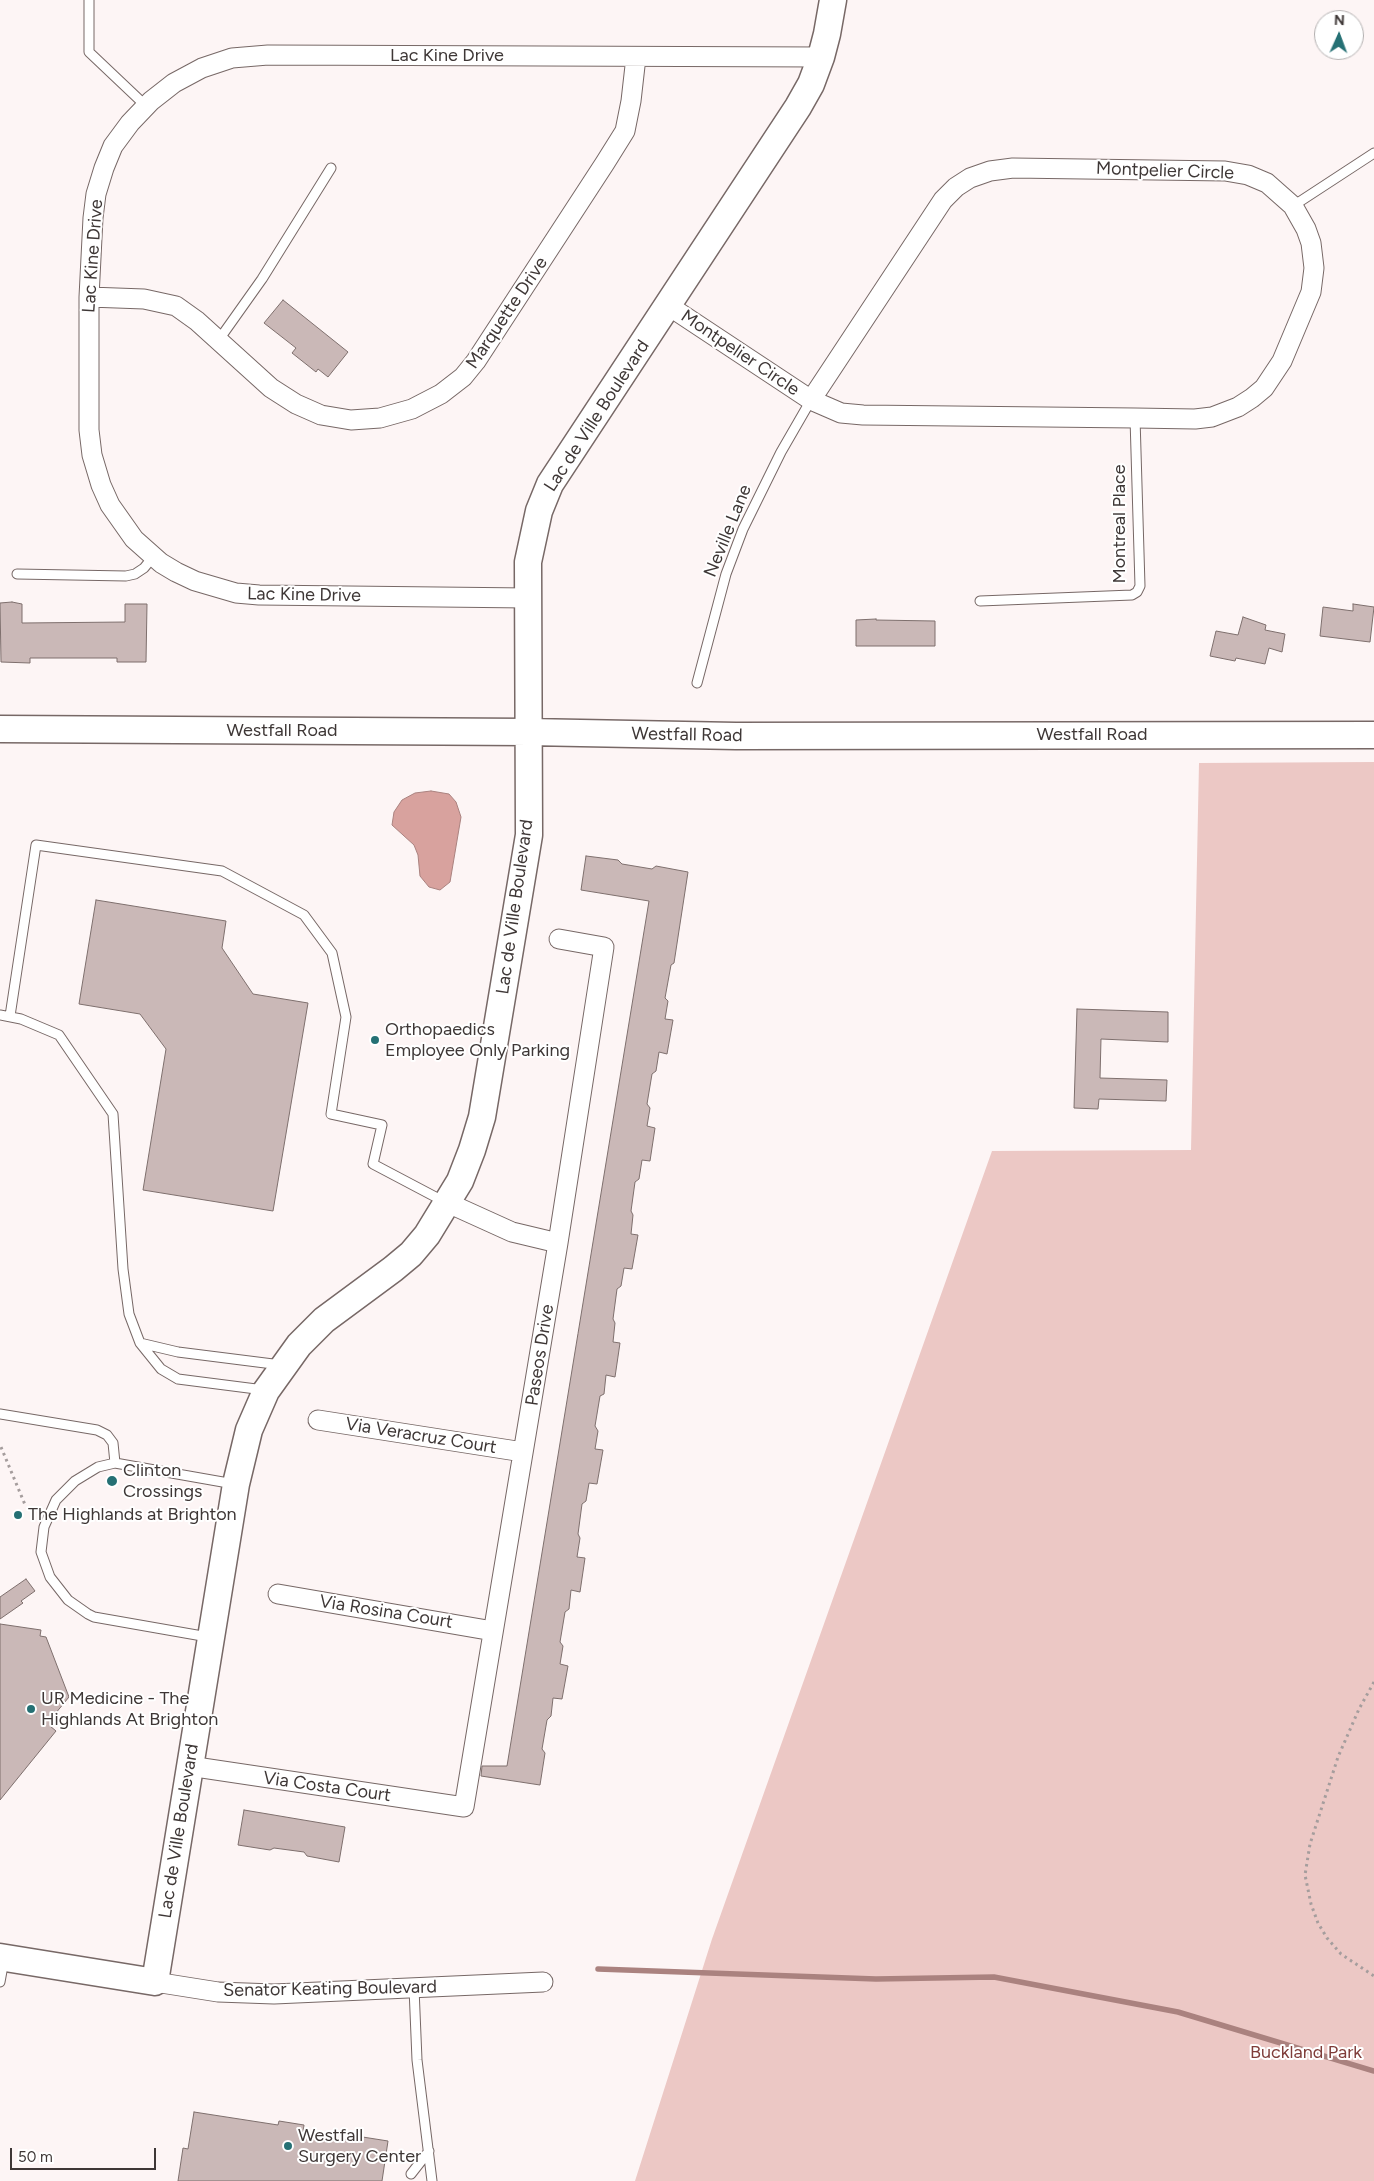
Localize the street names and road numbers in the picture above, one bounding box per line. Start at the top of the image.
street label: Lac Kine Drive [390,45,504,67]
street label: Montpelier Circle [1096,158,1234,184]
street label: Lac Kine Drive [78,198,108,314]
street label: Marquette Drive [462,253,552,373]
street label: Montpelier Circle [677,305,803,401]
street label: Lac de Ville Boulevard [540,336,654,496]
street label: Montreal Place [1109,464,1131,584]
street label: Neville Lane [700,482,756,580]
street label: Lac Kine Drive [247,583,361,607]
street label: Westfall Road [226,720,338,742]
street label: Westfall Road [631,723,743,747]
street label: Westfall Road [1036,724,1148,746]
street label: Lac de Ville Boulevard [492,818,538,996]
street label: Paseos Drive [521,1303,559,1407]
street label: Via Veracruz Court [344,1413,498,1459]
street label: Via Rosina Court [318,1591,454,1633]
street label: Lac de Ville Boulevard [155,1742,203,1920]
street label: Via Costa Court [262,1767,392,1807]
street label: Senator Keating Boulevard [223,1976,437,2002]

